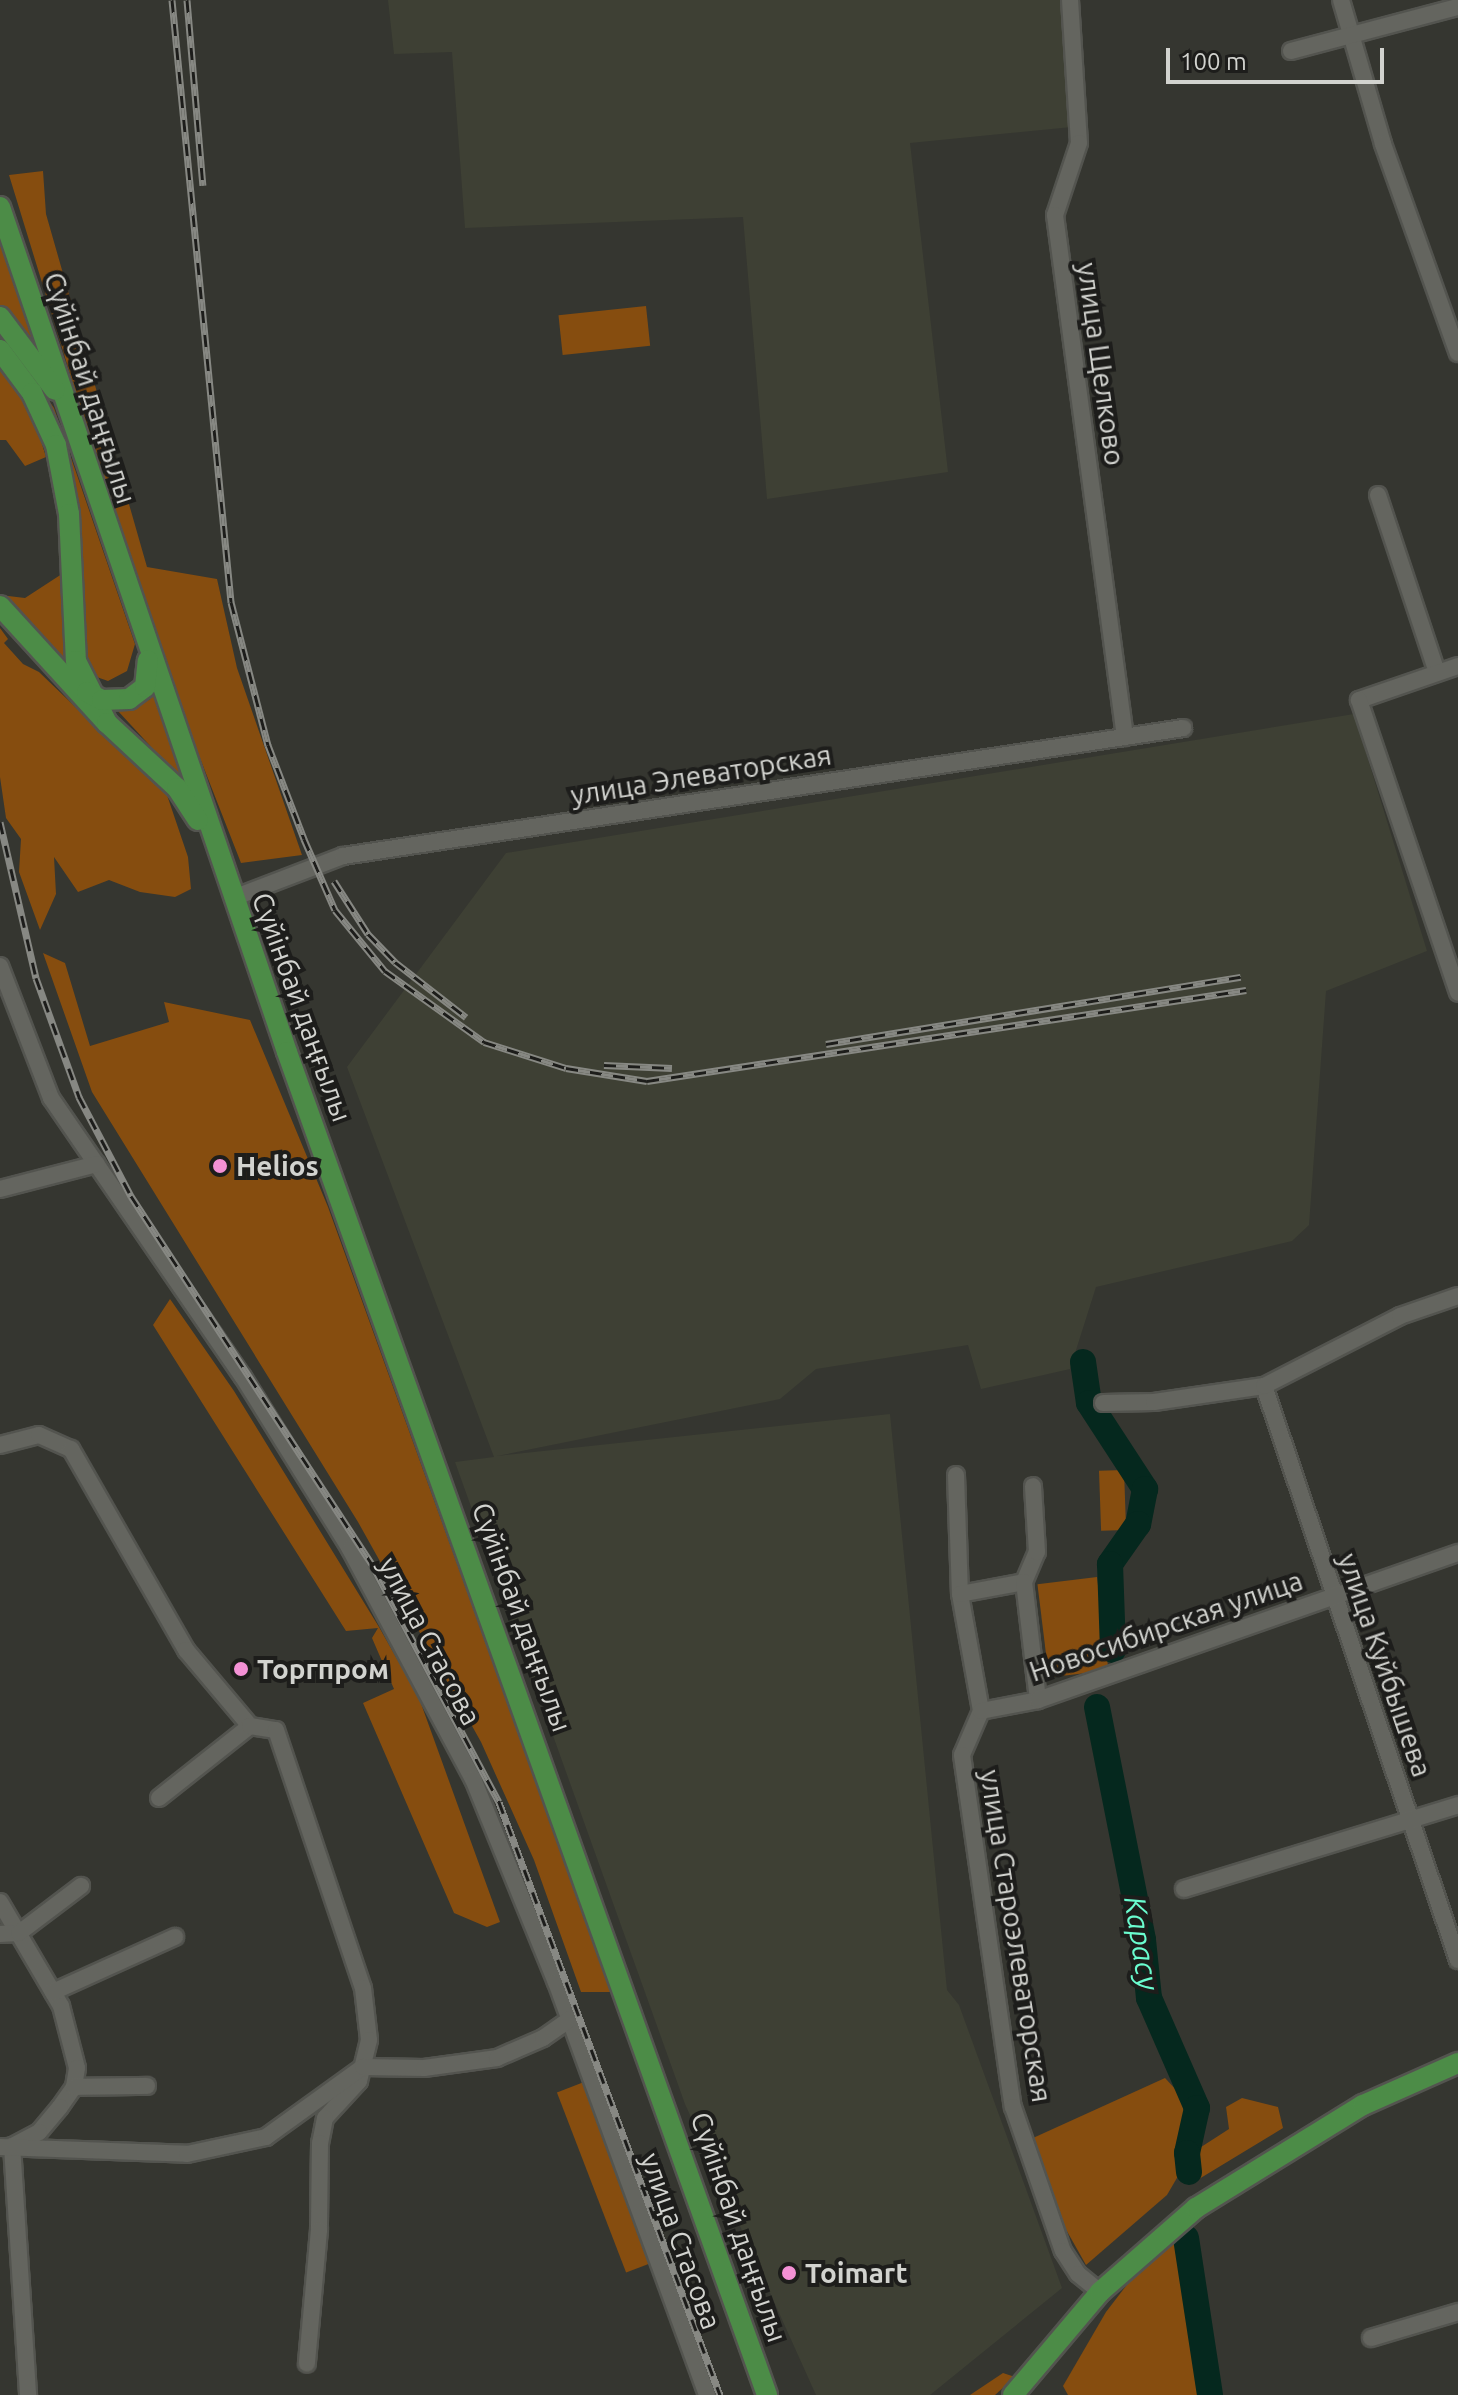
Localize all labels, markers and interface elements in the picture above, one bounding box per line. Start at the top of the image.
scale bar [1170,32,1388,82]
text: 100 m [1180,48,1247,75]
street label: улица Щелково [1070,260,1132,468]
street label: Сүйінбай даңғылы [37,268,143,508]
street label: улица Элеваторская [568,738,834,812]
street label: Сүйінбай даңғылы [245,888,359,1126]
place label: Helios [236,1149,319,1183]
marker: Helios [211,1157,229,1175]
street label: Сүйінбай даңғылы [465,1498,579,1736]
street label: улица Куйбышева [1331,1549,1439,1781]
street label: улица Стасова [372,1551,488,1731]
street label: Новосибирская улица [1025,1563,1307,1689]
place label: Торгпром [257,1652,389,1686]
marker: Торгпром [232,1660,250,1678]
street label: улица Староэлеваторская [973,1767,1059,2105]
water label: Карасу [1117,1894,1167,1992]
street label: Сүйінбай даңғылы [684,2107,794,2347]
street label: улица Стасова [633,2148,729,2334]
place label: Toimart [805,2256,907,2290]
marker: Toimart [780,2264,798,2282]

